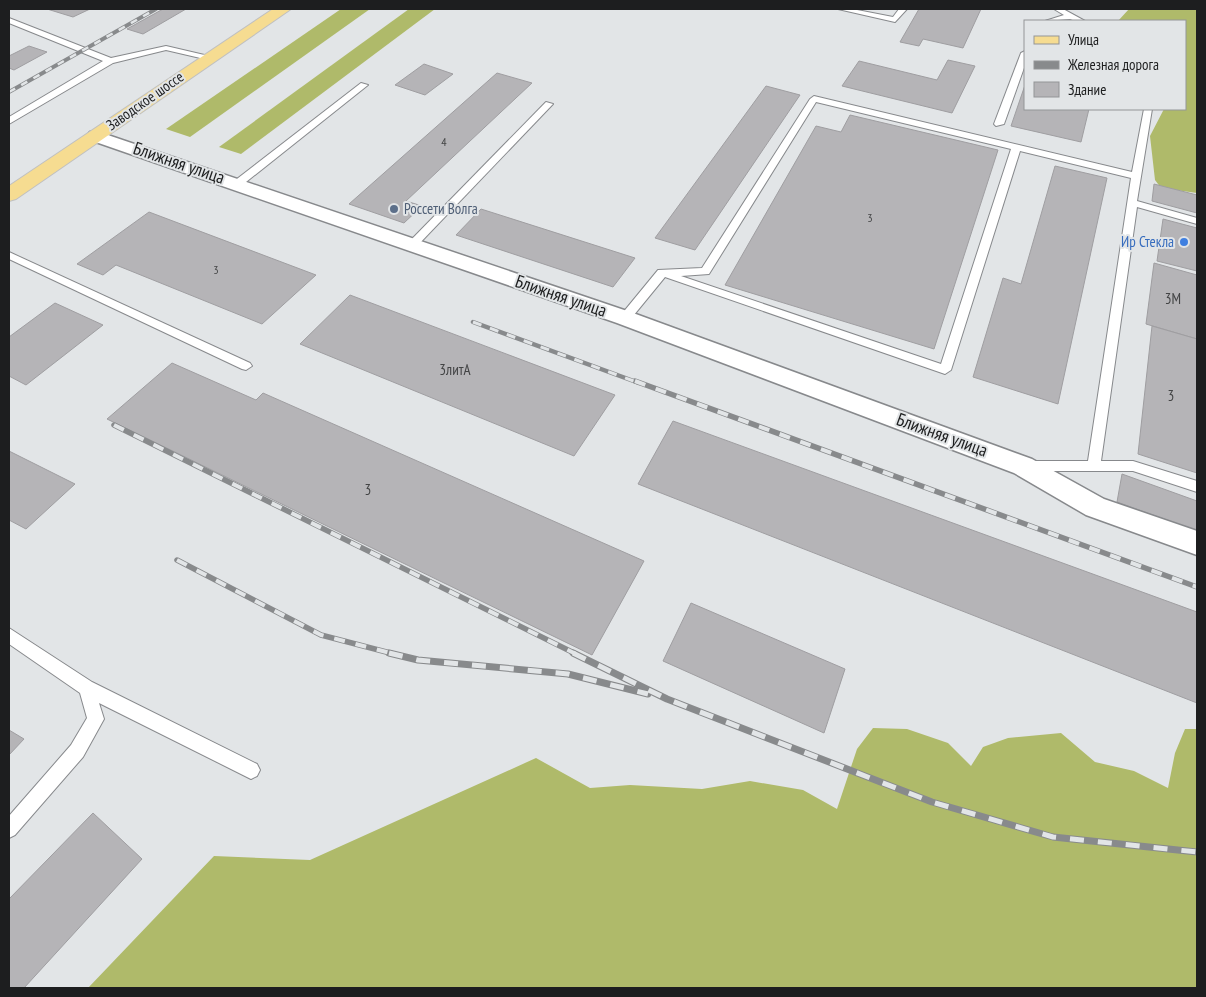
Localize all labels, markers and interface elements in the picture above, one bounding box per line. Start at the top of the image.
legend [1024,20,1186,110]
text: Улица [1068,30,1099,49]
text: Железная дорога [1067,55,1159,74]
street label: Заводское шоссе [102,67,187,134]
text: Здание [1068,80,1106,99]
house number: 4 [441,134,447,149]
street label: Ближняя улица [130,136,228,189]
place label: Россети Волга [404,199,478,218]
marker: Россети Волга [388,203,400,215]
house number: 3 [867,210,873,225]
place label: Ир Стекла [1121,232,1174,251]
marker: Ир Стекла [1178,236,1190,248]
house number: 3 [213,262,219,277]
street label: Ближняя улица [512,269,610,322]
house number: 3М [1165,289,1181,308]
house number: 3литА [439,360,472,379]
house number: 3 [1168,386,1174,405]
street label: Ближняя улица [893,407,991,462]
house number: 3 [365,480,371,499]

